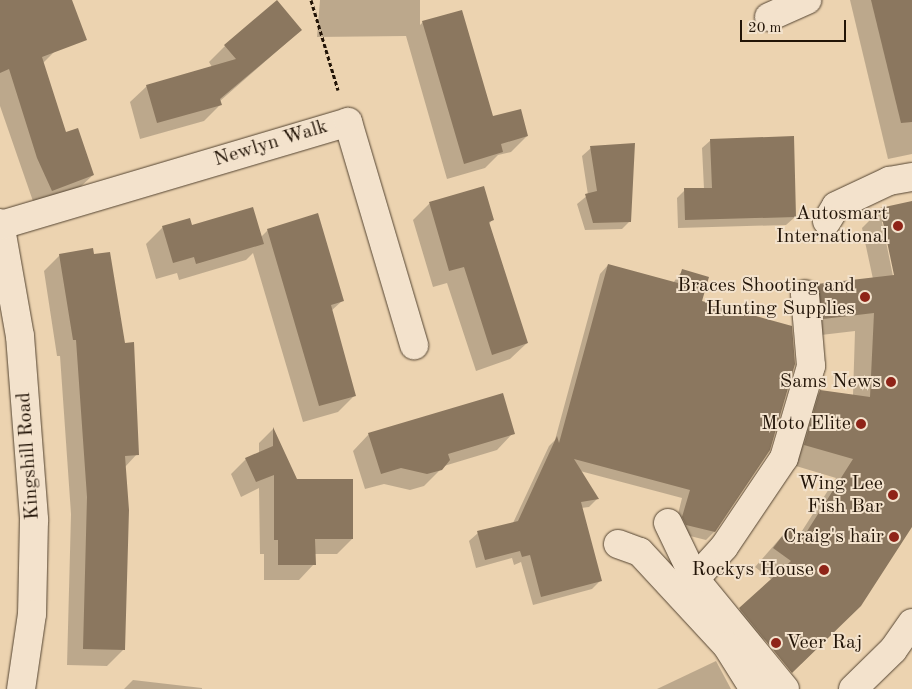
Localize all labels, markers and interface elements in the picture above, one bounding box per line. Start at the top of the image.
scale bar [742,10,848,42]
text: 20 m [748,21,782,36]
street label: Newlyn Walk [211,115,331,173]
place label: Autosmart International [776,203,888,250]
marker: Autosmart International [892,220,904,232]
place label: Braces Shooting and Hunting Supplies [677,274,855,321]
marker: Braces Shooting and Hunting Supplies [859,291,871,303]
place label: Sams News [780,370,881,394]
marker: Sams News [885,376,897,388]
street label: Kingshill Road [13,391,45,521]
place label: Moto Elite [761,412,851,436]
marker: Moto Elite [855,418,867,430]
place label: Wing Lee Fish Bar [798,472,883,519]
marker: Wing Lee Fish Bar [887,489,899,501]
place label: Craig's hair [783,525,884,549]
marker: Craig's hair [888,531,900,543]
place label: Rockys House [692,558,814,582]
marker: Rockys House [818,564,830,576]
place label: Veer Raj [786,631,862,655]
marker: Veer Raj [770,637,782,649]

